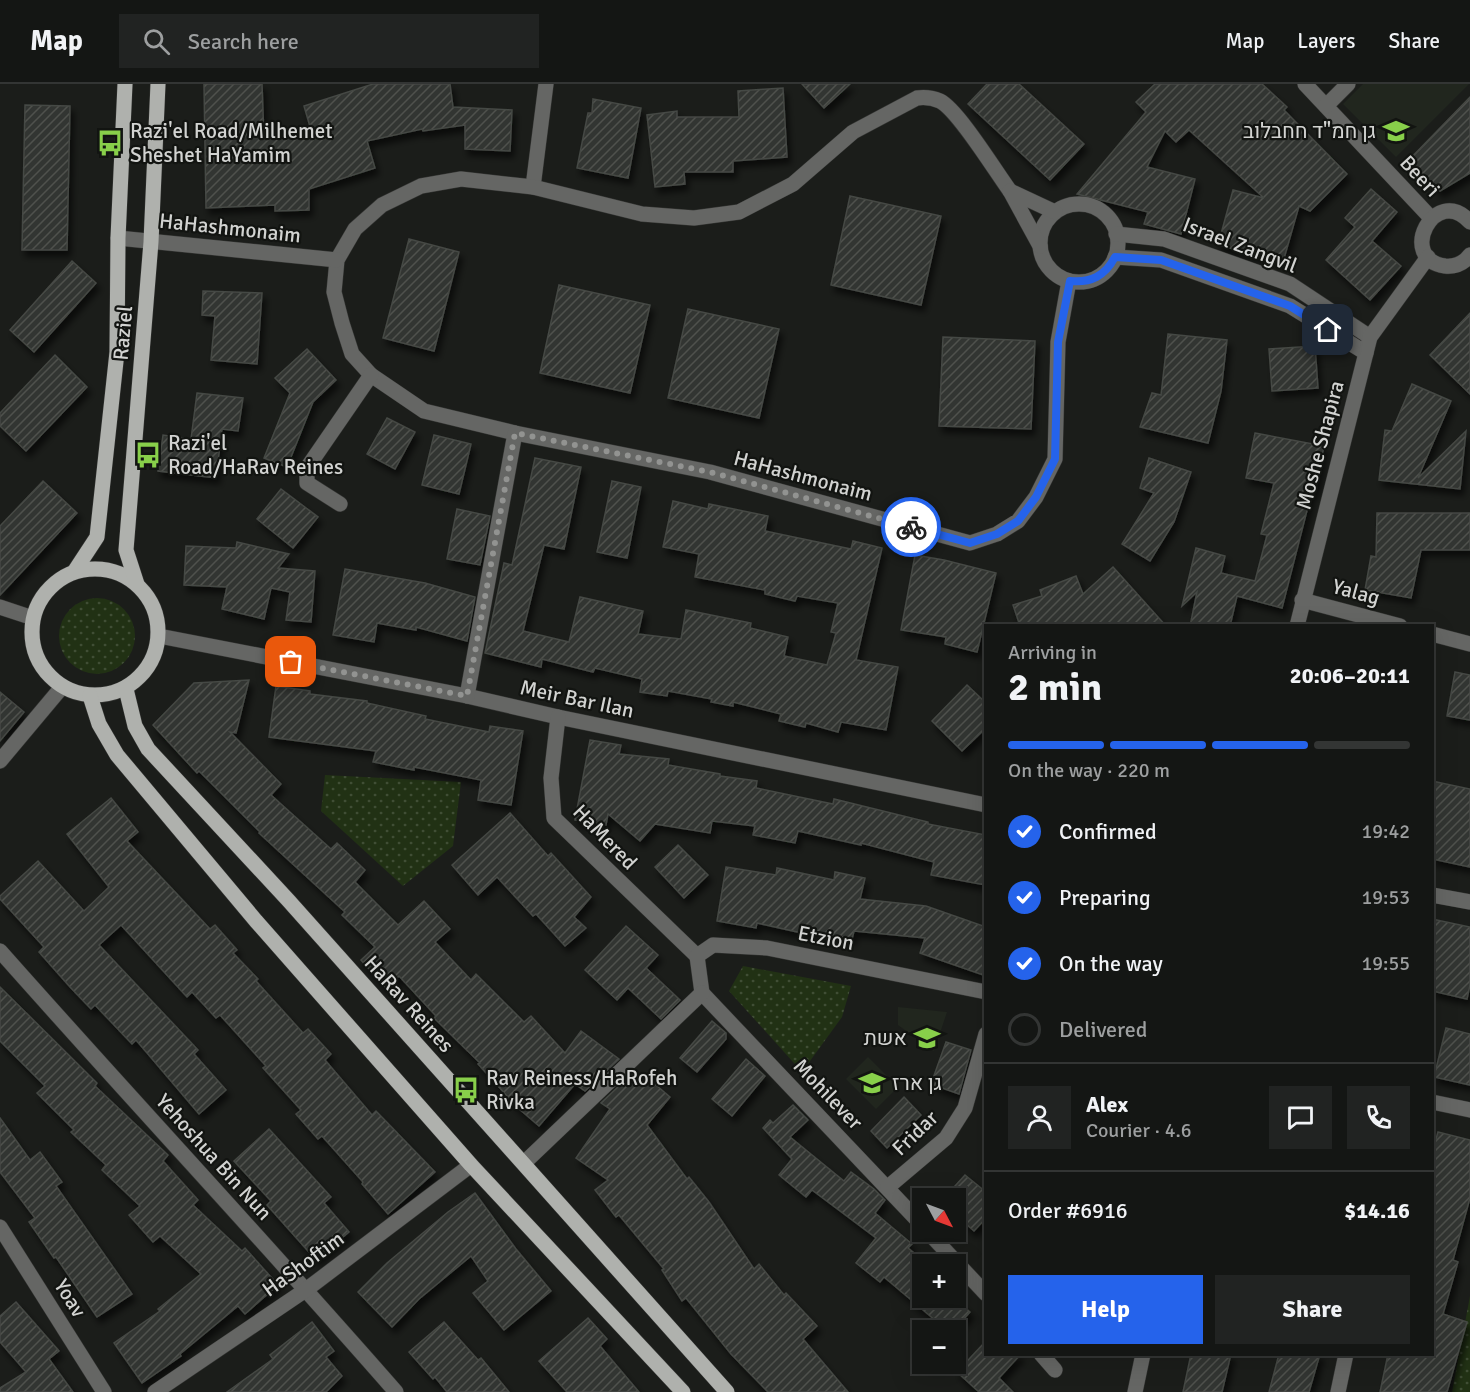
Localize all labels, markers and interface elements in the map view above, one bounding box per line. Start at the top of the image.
search box [119,14,539,68]
text: Map [30,24,83,58]
icon: search [140,25,173,58]
text: Search here [188,28,299,55]
text: Map [1226,28,1264,54]
text: Layers [1297,28,1355,54]
text: Share [1388,28,1440,54]
school or university icon: גן חמ"ד חחבלוב [1381,116,1411,146]
place label: Razi'el Road/Milhemet Sheshet HaYamim [130,118,333,168]
place label: גן חמ"ד חחבלוב [1243,118,1376,144]
bus stop icon: Razi'el Road/Milhemet Sheshet HaYamim [95,128,125,158]
street label: Beeri [1394,150,1446,202]
street label: HaHashmonaim [158,208,302,248]
street label: Israel Zangvil [1179,211,1301,279]
pin [1302,304,1353,355]
street label: Raziel [108,305,138,361]
icon: home [1311,313,1344,346]
street label: Moshe Shapira [1290,378,1350,512]
place label: Razi'el Road/HaRav Reines [168,430,343,480]
bus stop icon: Razi'el Road/HaRav Reines [133,440,163,470]
street label: HaHashmonaim [731,445,875,507]
courier [881,497,941,557]
icon: bike [895,511,928,544]
street label: Yalag [1329,573,1383,611]
pin [265,636,316,687]
text: Arriving in [1008,640,1097,665]
icon: bag [274,645,307,678]
text: 20:06–20:11 [1290,662,1410,689]
text: 2 min [1008,663,1102,711]
street label: Meir Bar Ilan [518,674,636,724]
text: On the way · 220 m [1008,758,1170,783]
street label: HaMered [567,799,643,875]
icon: check [1008,815,1041,848]
text: Confirmed [1059,818,1157,845]
text: 19:42 [1361,819,1410,844]
icon: check [1008,881,1041,914]
text: Preparing [1059,884,1151,911]
text: 19:53 [1361,885,1410,910]
street label: Etzion [796,920,856,956]
icon: check [1008,947,1041,980]
street label: HaRav Reines [359,950,459,1058]
text: On the way [1059,950,1163,977]
text: 19:55 [1361,951,1410,976]
text: Delivered [1059,1016,1147,1043]
school or university icon: אשת [912,1023,942,1053]
place label: אשת [864,1025,907,1051]
street label: Mohilever [788,1053,868,1135]
place label: Rav Reiness/HaRofeh Rivka [486,1065,677,1115]
school or university icon: גן ארז [857,1068,887,1098]
place label: גן ארז [892,1070,942,1096]
bus stop icon: Rav Reiness/HaRofeh Rivka [451,1075,481,1105]
button: person [1008,1086,1071,1149]
button: chat [1269,1086,1332,1149]
button: phone [1347,1086,1410,1149]
street label: Yehoshua Bin Nun [150,1088,278,1226]
text: Alex [1086,1091,1128,1118]
street label: Fridar [887,1105,944,1161]
text: Courier · 4.6 [1086,1118,1192,1143]
north arrow [912,1188,966,1242]
map controls [912,1188,966,1374]
text: Order #6916 [1008,1197,1128,1224]
text: $14.16 [1344,1197,1410,1224]
street label: HaShoftim [257,1226,349,1302]
button: + [912,1254,966,1308]
street label: Yoav [48,1274,92,1322]
button: Help [1008,1275,1203,1344]
button: Share [1215,1275,1410,1344]
button: − [912,1320,966,1374]

